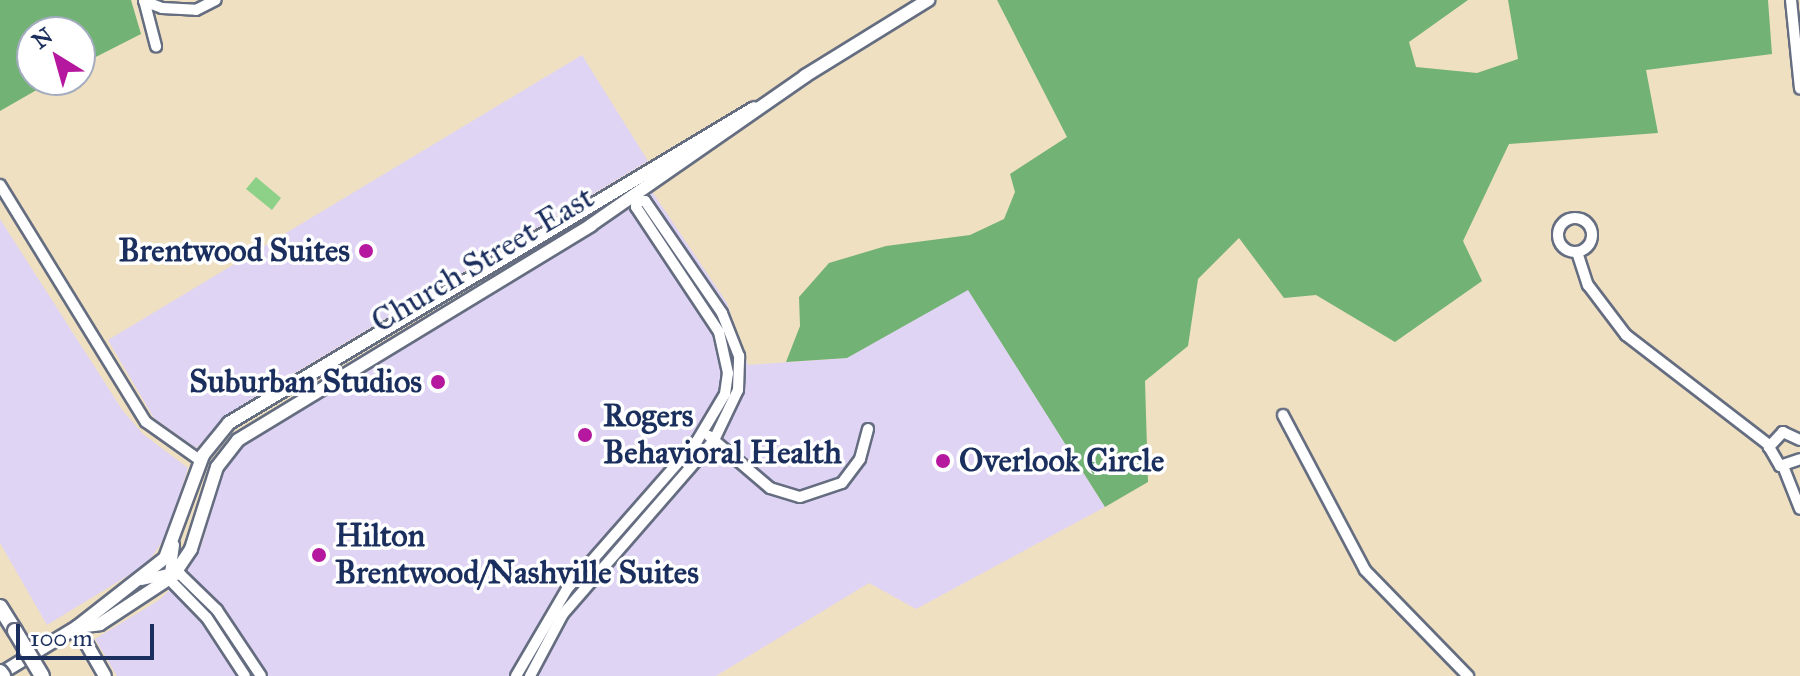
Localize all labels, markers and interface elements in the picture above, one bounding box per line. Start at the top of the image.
north arrow [16,16,96,96]
text: N [27,22,58,54]
street label: Church Street East [365,179,601,341]
place label: Brentwood Suites [118,232,350,270]
marker: Brentwood Suites [357,242,375,260]
place label: Suburban Studios [189,363,422,401]
marker: Suburban Studios [429,373,447,391]
place label: Rogers Behavioral Health [603,398,842,473]
marker: Rogers Behavioral Health [574,424,596,446]
place label: Overlook Circle [959,442,1164,480]
marker: Overlook Circle [934,452,952,470]
place label: Hilton Brentwood/Nashville Suites [335,518,699,593]
marker: Hilton Brentwood/Nashville Suites [310,546,328,564]
scale bar [20,608,158,658]
text: 100 m [30,623,93,653]

